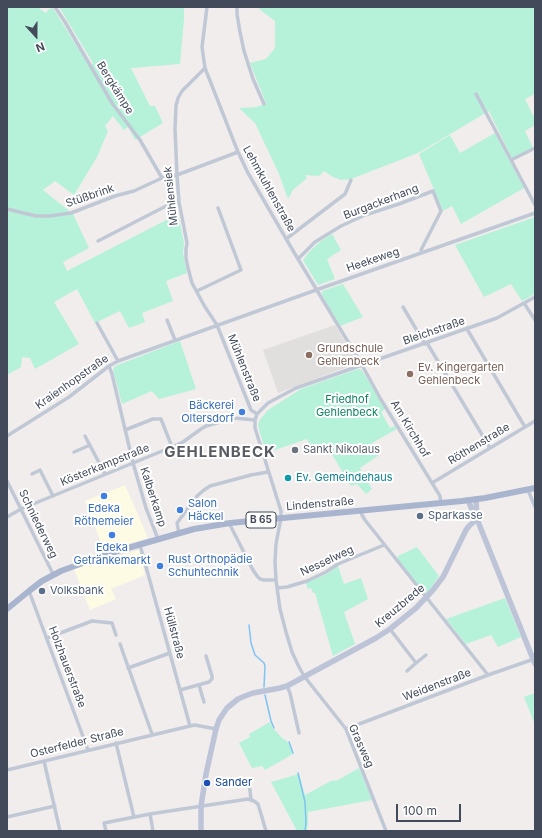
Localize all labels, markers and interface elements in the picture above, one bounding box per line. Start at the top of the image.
north arrow [16,16,56,56]
text: N [34,39,47,55]
street label: Bergkämpe [94,59,136,117]
street label: Lehmkuhlenstraße [240,144,298,234]
street label: Mühlensiek [161,166,181,226]
street label: Stüßbrink [64,182,116,210]
street label: Burgackerhang [342,182,420,222]
street label: Heekeweg [345,245,401,275]
street label: Bleichstraße [401,314,467,348]
street label: Mühlenstraße [225,332,263,404]
place label: Grundschule Gehlenbeck [317,342,383,368]
marker: Grundschule Gehlenbeck [304,350,314,360]
street label: Kraienhopstraße [33,352,111,412]
place label: Ev. Kingergarten Gehlenbeck [418,361,504,387]
marker: Ev. Kingergarten Gehlenbeck [405,369,415,379]
park label: Friedhof Gehlenbeck [316,393,378,419]
street label: Am Kirchhof [388,398,432,460]
place label: Bäckerei Oltersdorf [181,399,234,425]
marker: Bäckerei Oltersdorf [237,407,247,417]
street label: Röthenstraße [446,420,512,468]
street label: Kösterkampstraße [58,441,152,489]
district label: GEHLENBECK [164,443,276,461]
place label: Sankt Nikolaus [303,443,380,457]
marker: Sankt Nikolaus [290,445,300,455]
street label: Kalberkamp [137,465,169,529]
place label: Ev. Gemeindehaus [296,471,393,485]
marker: Ev. Gemeindehaus [283,473,293,483]
street label: Schniederweg [16,488,60,560]
marker: Edeka Röthemeier [99,491,109,501]
street label: Lindenstraße [286,494,354,514]
place label: Salon Häckel [188,497,224,523]
place label: Edeka Röthemeier [74,502,134,528]
marker: Salon Häckel [175,505,185,515]
place label: Sparkasse [428,509,483,523]
marker: Sparkasse [415,511,425,521]
road number: B 65 [246,512,276,528]
marker: Edeka Getränkemarkt [107,530,117,540]
place label: Edeka Getränkemarkt [74,541,150,567]
street label: Nesselweg [298,543,356,579]
place label: Rust Orthopädie Schuhtechnik [168,553,252,579]
marker: Rust Orthopädie Schuhtechnik [155,561,165,571]
street label: Kreuzbrede [373,581,427,631]
place label: Volksbank [50,584,104,598]
marker: Volksbank [37,586,47,596]
street label: Hüllstraße [161,606,187,660]
street label: Holzhauerstraße [45,624,89,710]
street label: Weidenstraße [401,666,473,704]
street label: Grasweg [346,722,376,770]
street label: Osterfelder Straße [29,725,125,761]
place label: Sander [215,776,252,790]
marker: Sander [202,778,212,788]
scale bar [398,796,463,822]
text: 100 m [403,803,437,818]

